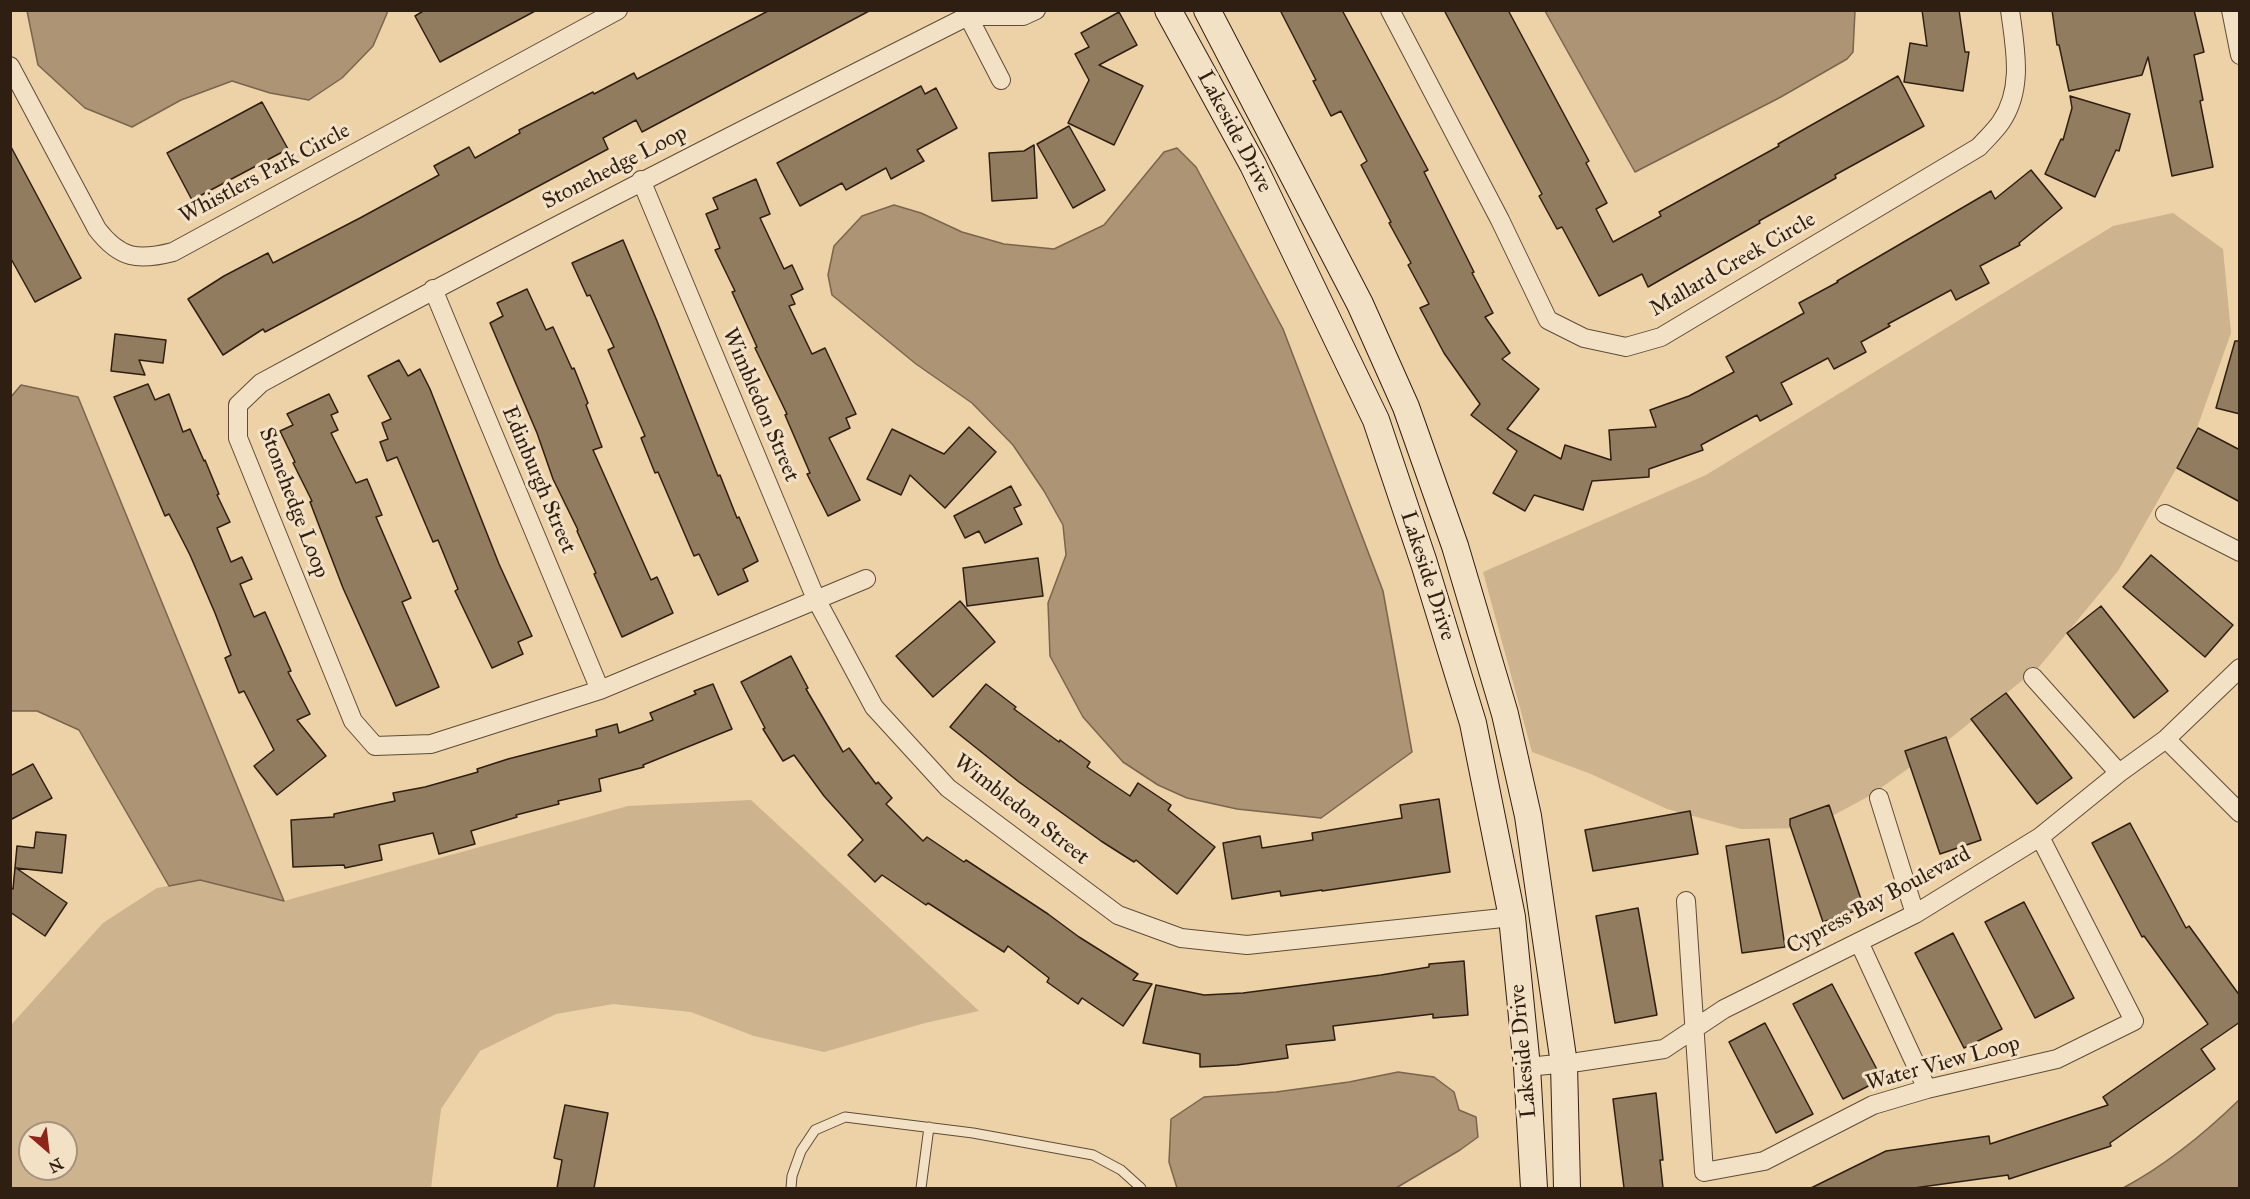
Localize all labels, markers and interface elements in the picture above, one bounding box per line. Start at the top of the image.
street label: Lakeside Drive [1191,66,1277,198]
street label: Whistlers Park Circle [175,118,355,230]
street label: Stonehedge Loop [538,120,692,216]
street label: Mallard Creek Circle [1645,207,1821,323]
street label: Wimbledon Street [716,324,804,486]
street label: Edinburgh Street [495,403,581,557]
street label: Stonehedge Loop [252,424,334,582]
street label: Lakeside Drive [1394,508,1460,644]
street label: Wimbledon Street [948,749,1094,871]
street label: Cypress Bay Boulevard [1783,841,1975,961]
street label: Lakeside Drive [1505,983,1543,1119]
street label: Water View Loop [1863,1031,2023,1097]
north arrow [18,1121,78,1181]
text: N [45,1154,66,1177]

